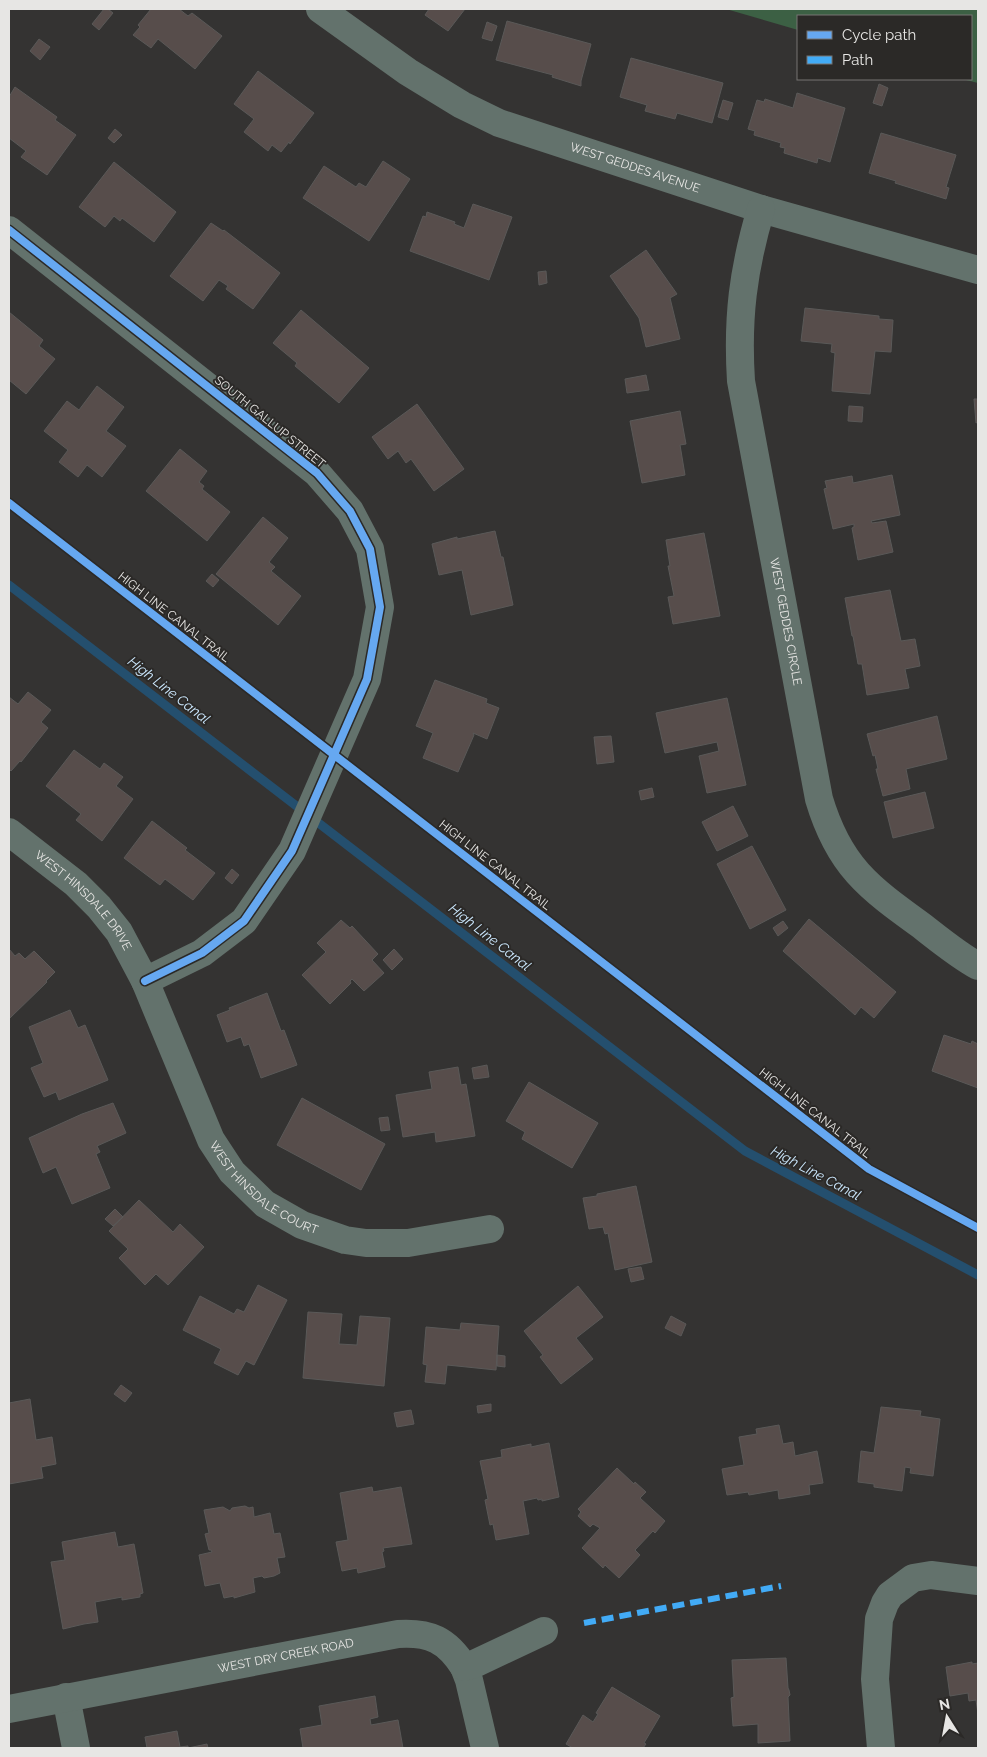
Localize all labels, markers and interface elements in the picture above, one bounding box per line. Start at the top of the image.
legend [797,15,972,80]
text: Cycle path [842,26,916,44]
text: Path [842,51,873,69]
street label: WEST GEDDES AVENUE [568,140,702,196]
street label: SOUTH GALLUP STREET [212,373,329,471]
street label: WEST GEDDES CIRCLE [767,557,805,687]
street label: HIGH LINE CANAL TRAIL [115,569,233,665]
water label: High Line Canal [125,653,213,727]
street label: HIGH LINE CANAL TRAIL [436,817,554,913]
street label: WEST HINSDALE DRIVE [32,848,134,953]
water label: High Line Canal [446,900,534,974]
street label: HIGH LINE CANAL TRAIL [756,1065,874,1161]
street label: WEST HINSDALE COURT [207,1138,321,1237]
water label: High Line Canal [768,1143,864,1204]
street label: WEST DRY CREEK ROAD [217,1636,356,1676]
north arrow [922,1692,972,1742]
text: N [938,1695,951,1713]

